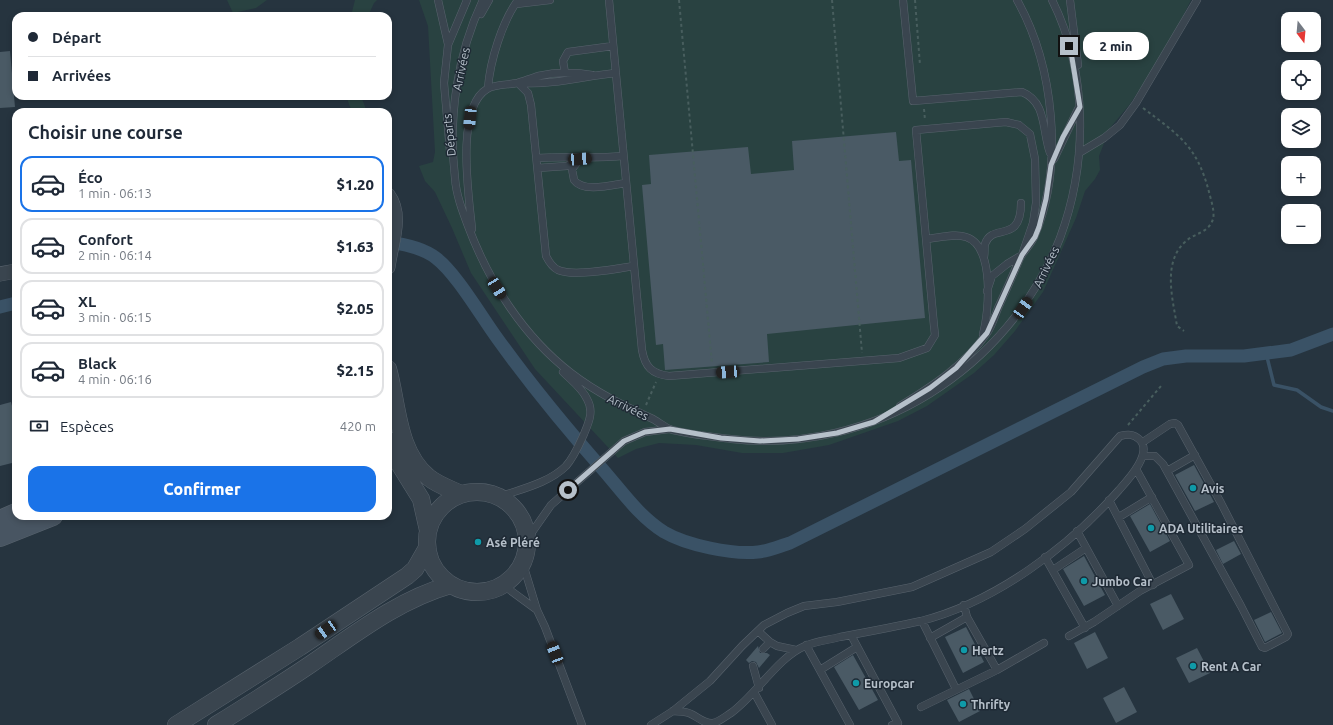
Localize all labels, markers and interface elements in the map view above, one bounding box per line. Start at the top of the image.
north arrow [1281,12,1321,52]
map controls [1281,12,1321,244]
text: Départ [52,29,101,46]
callout: 2 min [1083,32,1149,60]
route end [1060,37,1078,55]
text: 2 min [1099,39,1133,53]
street label: Arrivées [450,46,472,92]
button: locate [1281,60,1321,100]
text: Arrivées [52,67,111,84]
car [463,105,477,131]
button: layers [1281,108,1321,148]
street label: Départs [440,113,458,157]
text: Choisir une course [28,122,183,142]
car [568,152,592,166]
button: + [1281,156,1321,196]
icon: car [30,166,66,202]
text: Éco [78,169,103,186]
text: $1.20 [336,176,374,193]
text: 1 min · 06:13 [78,186,152,200]
button: − [1281,204,1321,244]
icon: car [30,228,66,264]
text: Confort [78,231,133,248]
text: $1.63 [336,238,374,255]
street label: Arrivées [1030,244,1062,290]
text: 2 min · 06:14 [78,248,152,262]
car [486,275,508,301]
icon: car [30,290,66,326]
text: XL [78,293,96,310]
car [1011,295,1035,321]
text: $2.05 [336,300,374,317]
text: 3 min · 06:15 [78,310,152,324]
icon: car [30,352,66,388]
text: Black [78,355,117,372]
text: $2.15 [336,362,374,379]
car [716,365,740,379]
text: 4 min · 06:16 [78,372,152,386]
street label: Arrivées [605,391,651,423]
icon: cash [28,415,50,437]
text: Espèces [60,418,114,435]
text: 420 m [340,419,376,433]
button: Confirmer [28,466,376,512]
route start [559,481,577,499]
place label: Avis [1201,482,1225,495]
marker: Avis [1188,483,1198,493]
place label: ADA Utilitaires [1159,522,1244,535]
marker: ADA Utilitaires [1146,523,1156,533]
place label: Asé Pléré [486,536,540,549]
marker: Asé Pléré [473,537,483,547]
place label: Jumbo Car [1092,575,1152,588]
marker: Jumbo Car [1079,576,1089,586]
car [313,618,339,642]
car [545,640,565,666]
place label: Hertz [972,644,1004,657]
marker: Hertz [959,645,969,655]
place label: Rent A Car [1201,660,1261,673]
marker: Rent A Car [1188,661,1198,671]
place label: Europcar [864,677,915,690]
marker: Europcar [851,678,861,688]
place label: Thrifty [971,698,1011,711]
marker: Thrifty [958,699,968,709]

